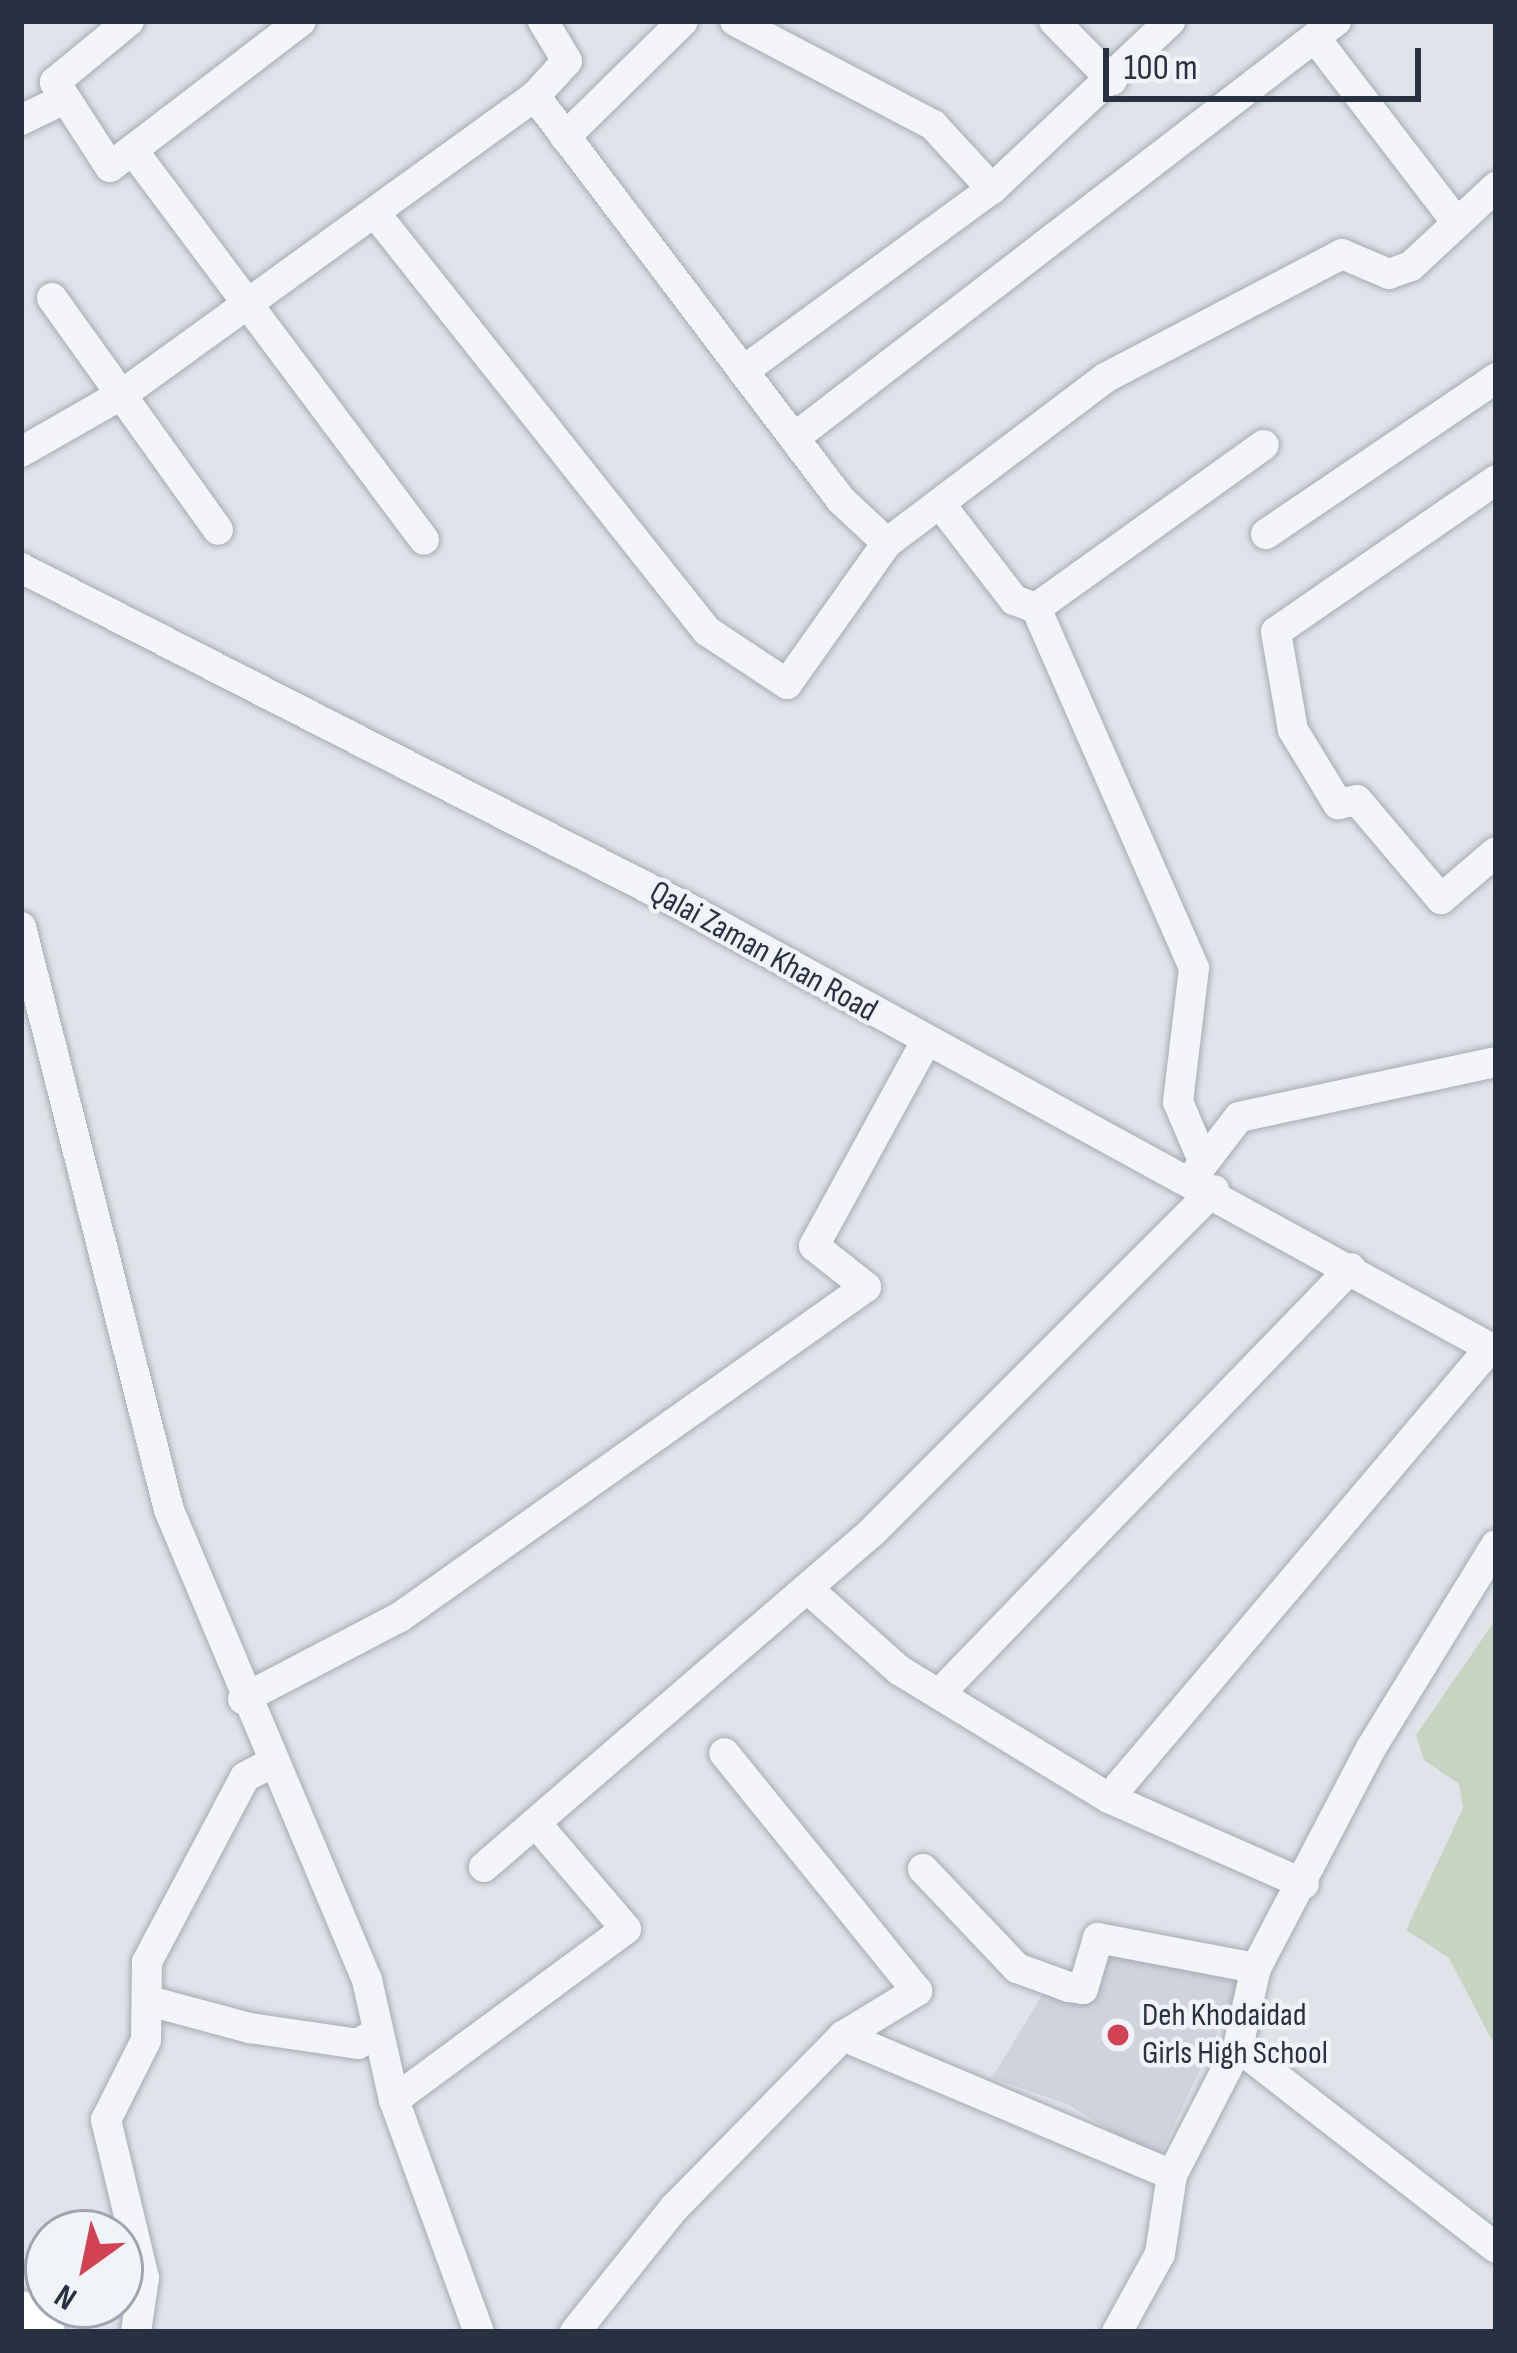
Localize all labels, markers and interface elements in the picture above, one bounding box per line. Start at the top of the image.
scale bar [1109,24,1427,98]
text: 100 m [1124,47,1198,90]
street label: Qalai Zaman Khan Road [642,873,884,1031]
place label: Deh Khodaidad Girls High School [1142,1996,1328,2074]
marker: Deh Khodaidad Girls High School [1105,2022,1131,2048]
north arrow [24,2209,144,2329]
text: N [48,2275,84,2318]

